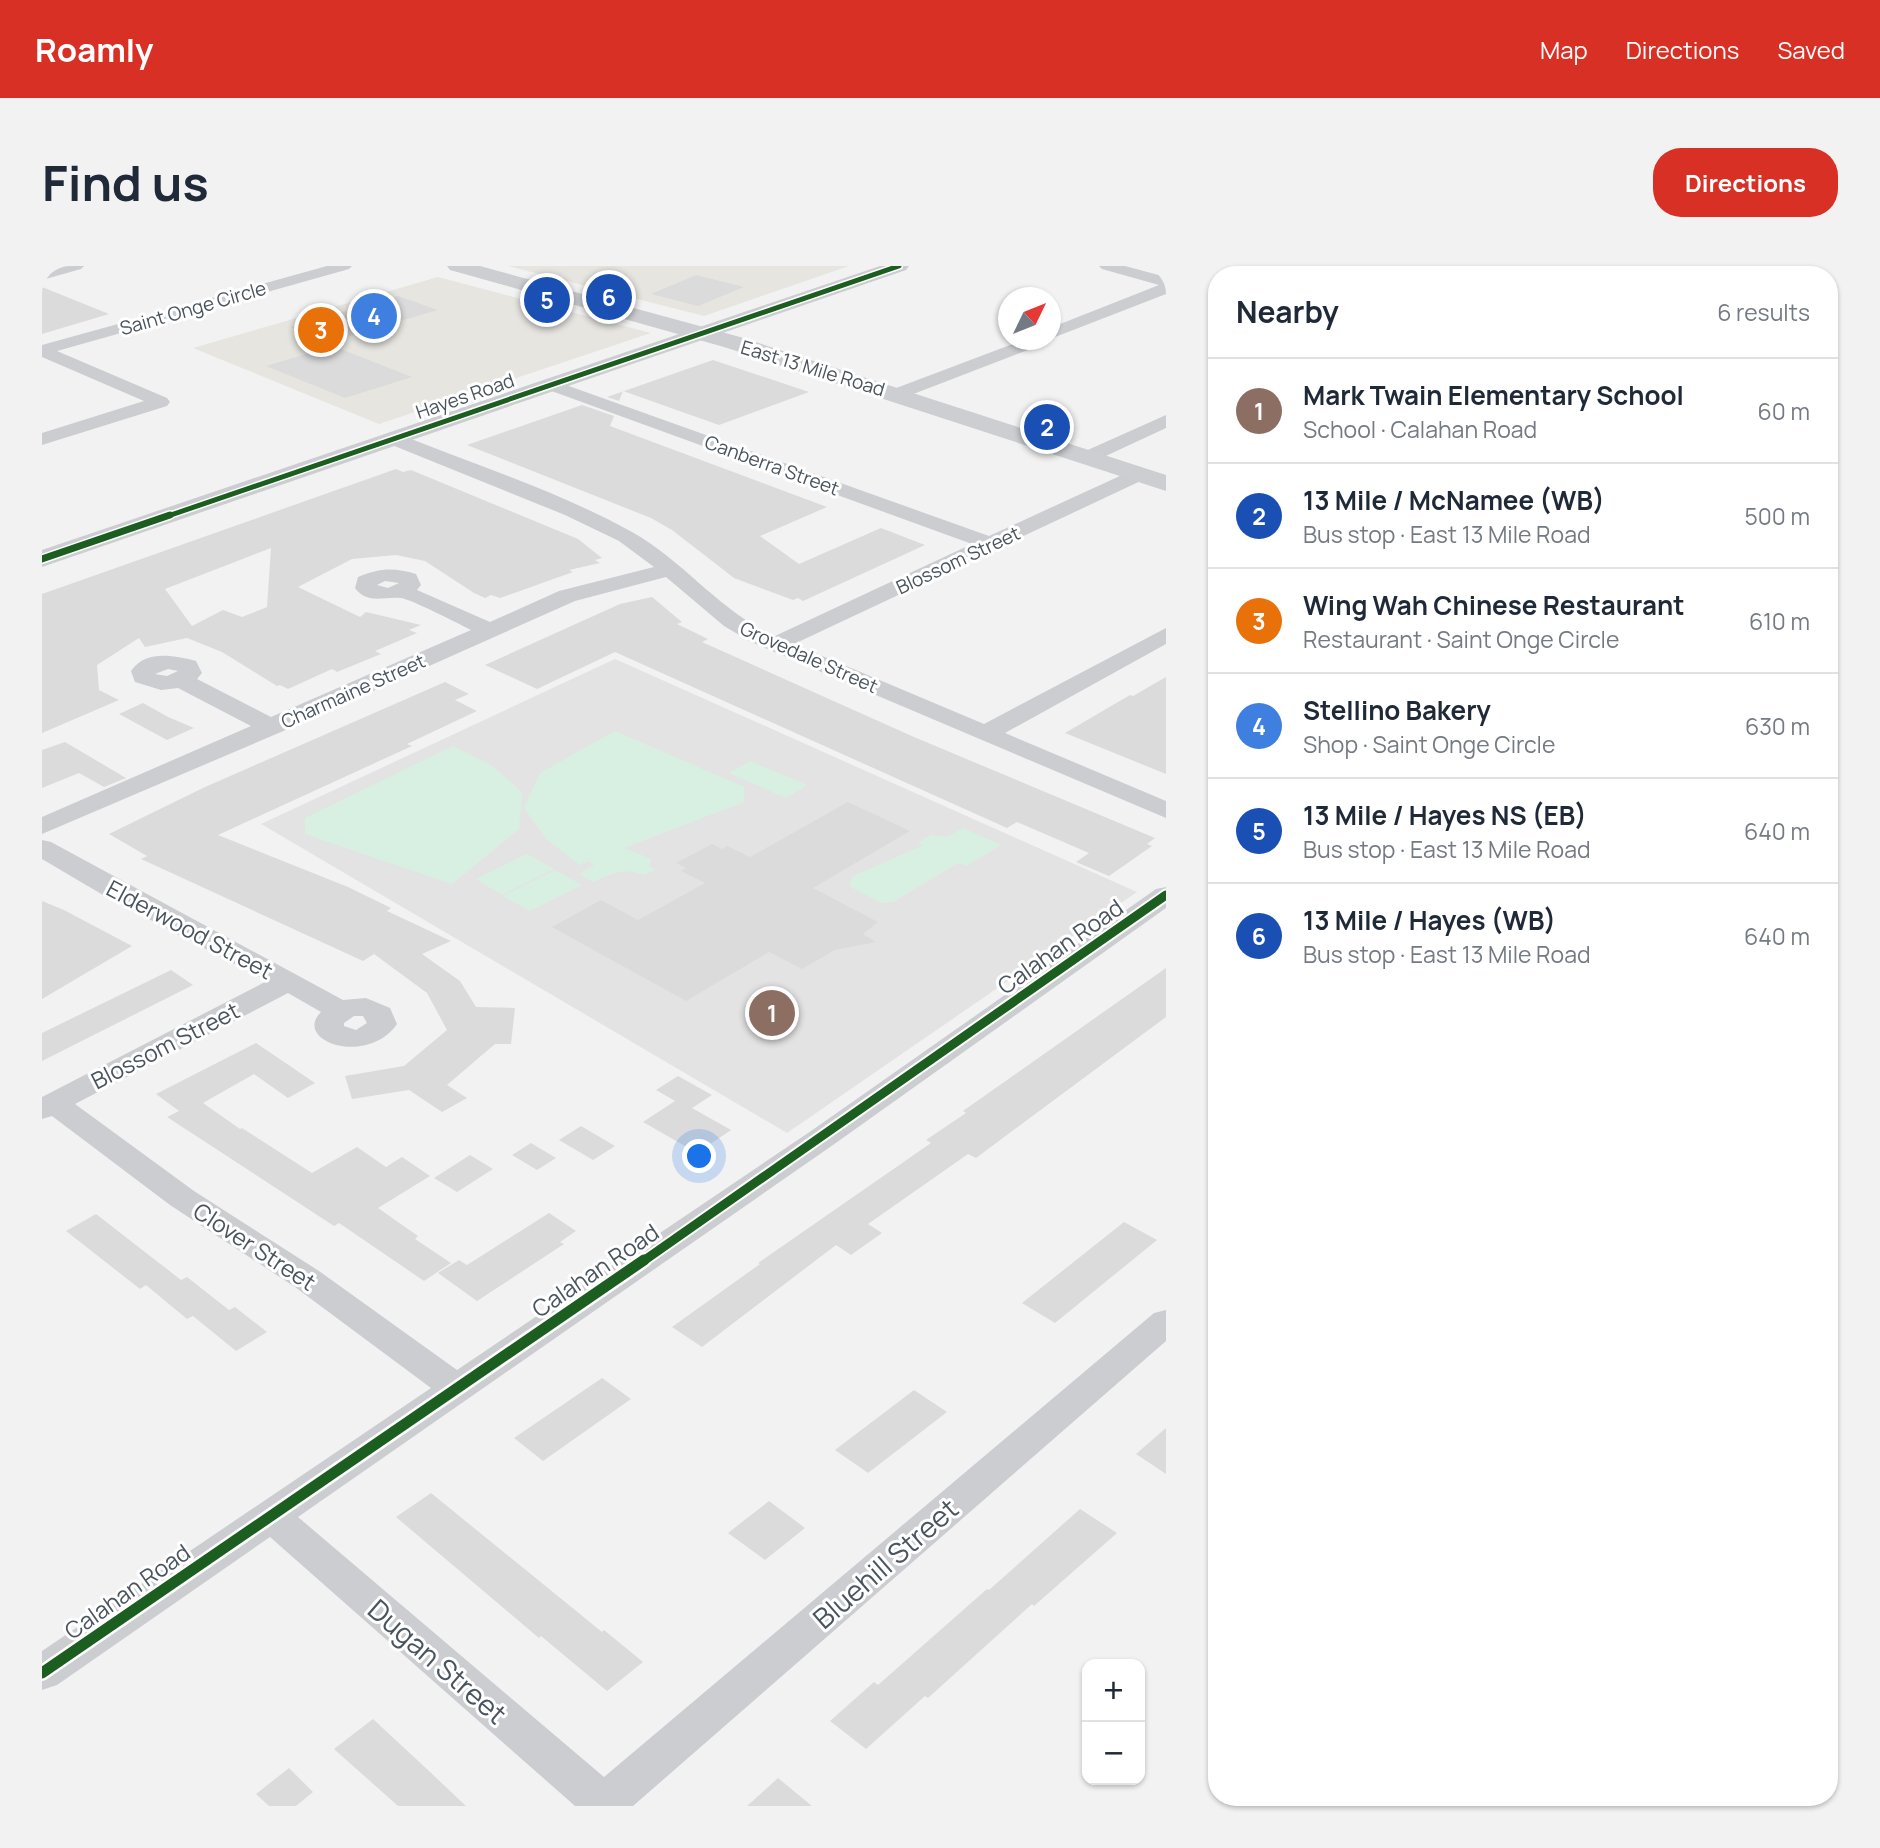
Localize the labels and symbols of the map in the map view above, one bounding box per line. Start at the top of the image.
pin: 6 [586,271,632,323]
pin: 5 [524,274,570,326]
street label: Saint Onge Circle [117,275,269,341]
north arrow [998,287,1061,350]
pin: 4 [351,290,397,342]
pin: 3 [298,304,344,356]
street label: East 13 Mile Road [738,334,888,402]
street label: Hayes Road [412,367,518,425]
pin: 2 [1024,401,1070,453]
street label: Canberra Street [701,429,843,501]
street label: Blossom Street [892,520,1024,600]
street label: Grovedale Street [736,615,882,699]
street label: Charmaine Street [277,648,429,734]
street label: Elderwood Street [101,872,279,986]
street label: Calahan Road [991,891,1129,1001]
pin: 1 [749,987,795,1039]
street label: Blossom Street [85,994,245,1096]
your location [682,1139,716,1173]
street label: Clover Street [188,1194,322,1298]
street label: Calahan Road [525,1216,665,1324]
street label: Bluehill Street [804,1489,966,1637]
street label: Calahan Road [58,1536,196,1646]
street label: Dugan Street [361,1590,515,1732]

